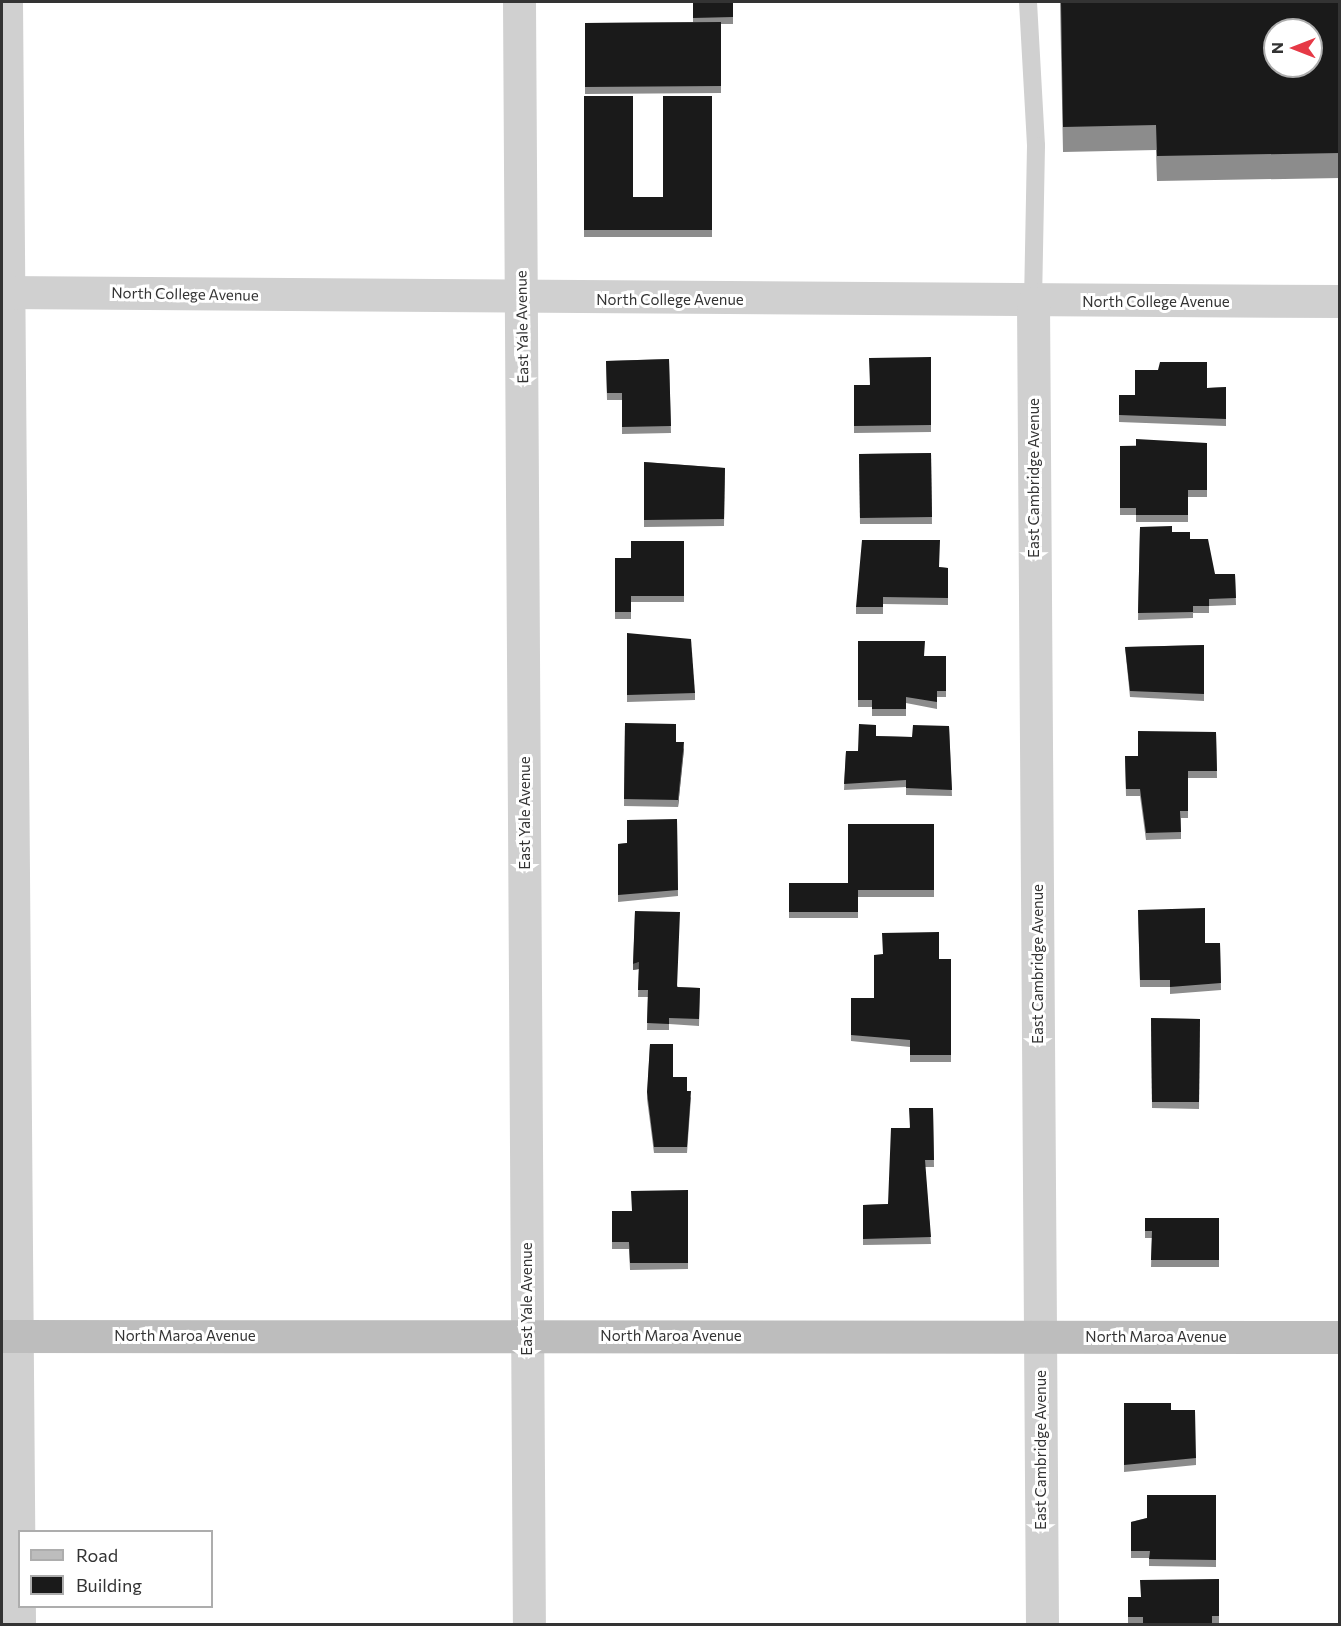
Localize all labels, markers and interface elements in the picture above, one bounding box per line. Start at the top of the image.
north arrow [1263,18,1323,78]
text: N [1267,42,1286,54]
street label: East Yale Avenue [512,270,532,384]
street label: North College Avenue [111,284,259,304]
street label: North College Avenue [596,291,744,309]
street label: North College Avenue [1082,293,1230,311]
street label: East Cambridge Avenue [1025,398,1043,558]
street label: East Yale Avenue [516,756,534,870]
street label: East Cambridge Avenue [1029,884,1047,1044]
street label: East Yale Avenue [518,1242,536,1356]
street label: North Maroa Avenue [114,1327,256,1345]
street label: North Maroa Avenue [600,1327,742,1345]
street label: North Maroa Avenue [1085,1328,1227,1346]
street label: East Cambridge Avenue [1032,1370,1050,1530]
legend [18,1530,213,1608]
text: Road [76,1544,118,1566]
text: Building [76,1574,142,1596]

